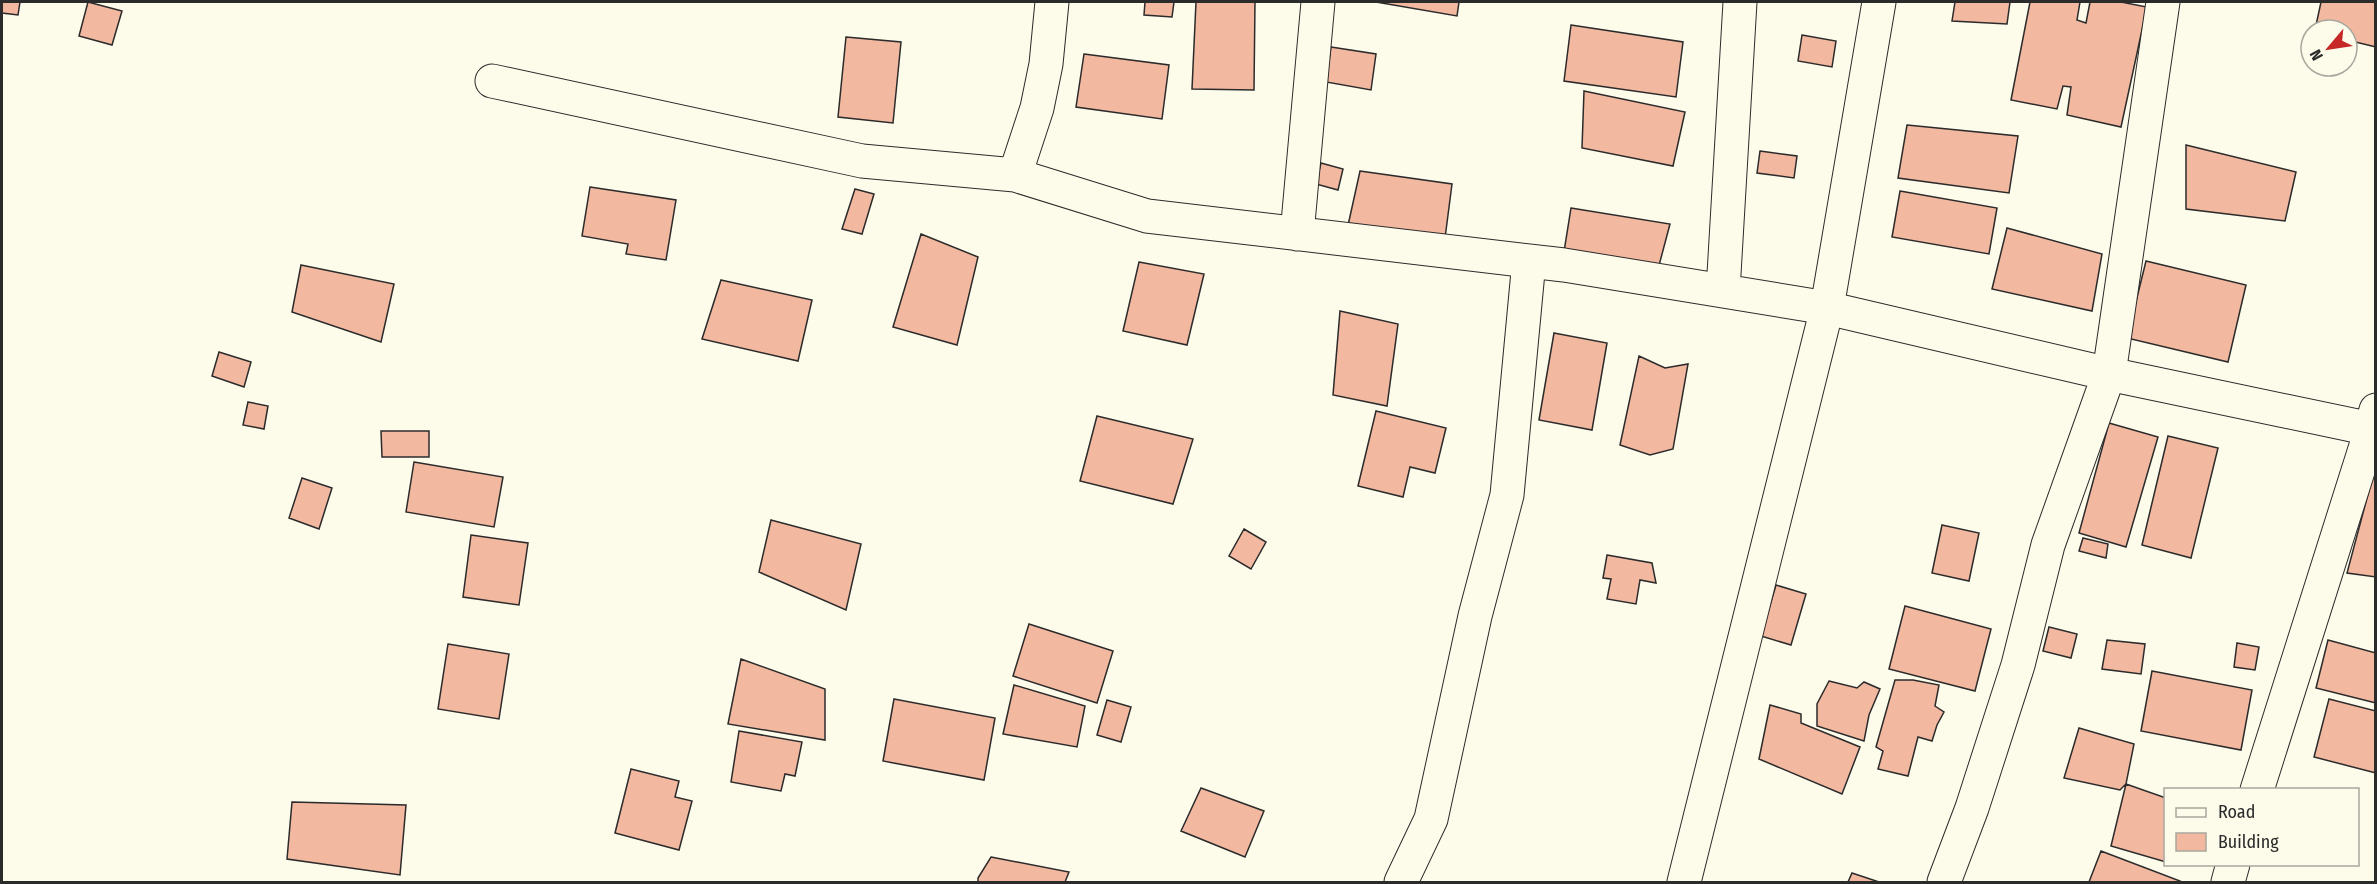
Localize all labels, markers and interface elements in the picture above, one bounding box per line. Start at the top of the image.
north arrow [2299,18,2359,78]
text: N [2306,46,2327,64]
legend [2164,788,2359,866]
text: Road [2218,801,2255,823]
text: Building [2218,831,2279,853]

